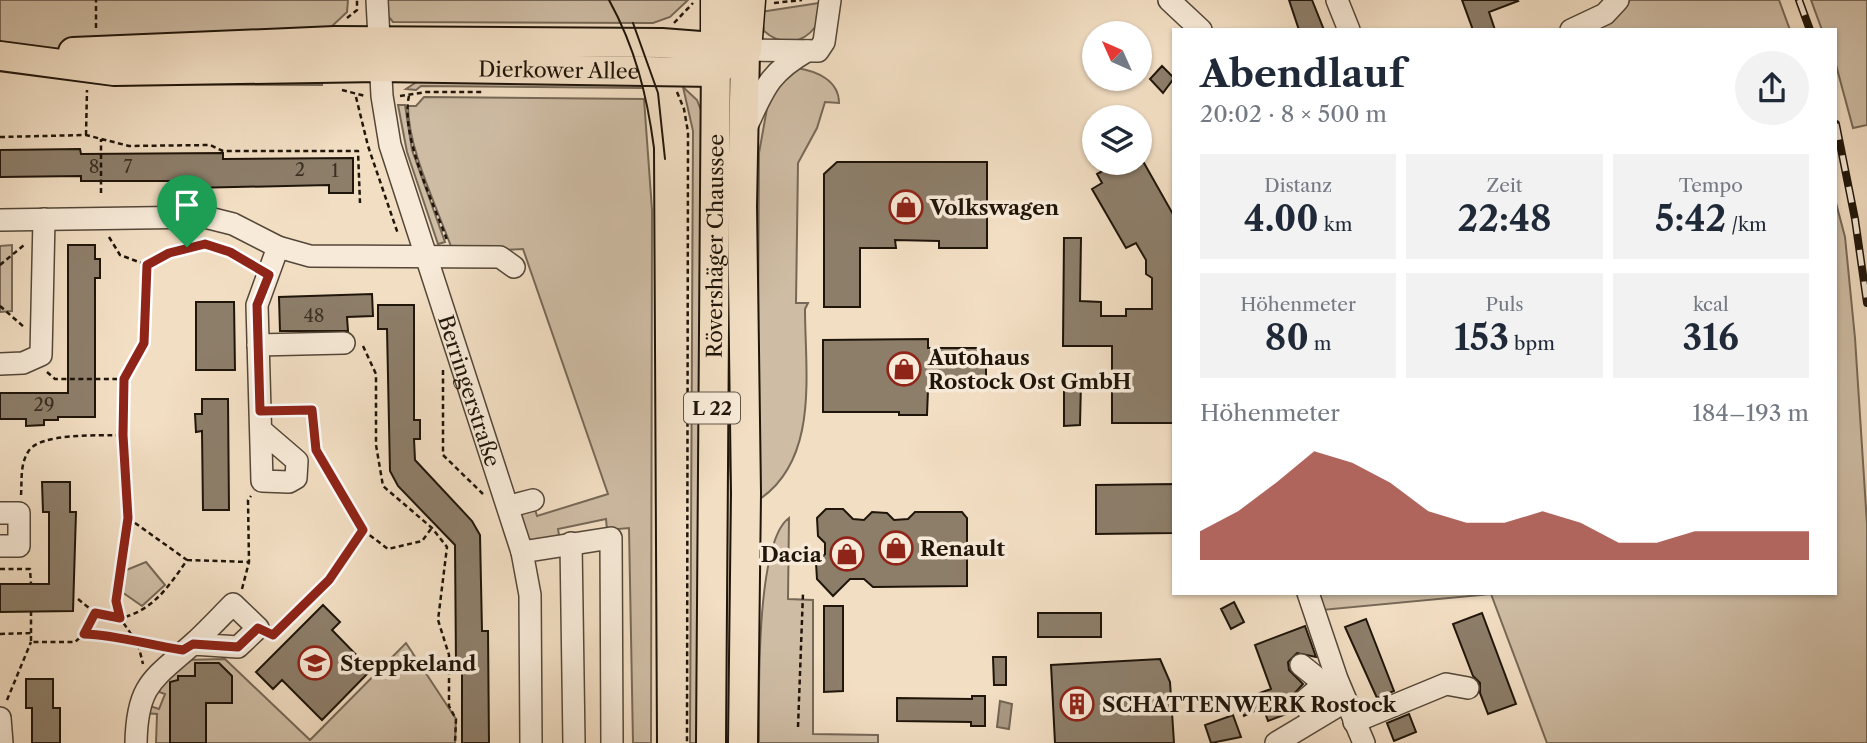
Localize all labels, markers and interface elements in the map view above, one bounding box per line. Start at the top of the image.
north arrow [1082,21,1152,91]
map controls [1082,21,1152,175]
text: Abendlauf [1200,50,1405,97]
button: share [1735,51,1809,125]
street label: Dierkower Allee [478,56,640,83]
text: 20:02 · 8 × 500 m [1200,100,1387,128]
button: layers [1082,105,1152,175]
street label: Rövershäger Chaussee [701,134,728,358]
house number: 8 [89,156,99,178]
house number: 7 [124,156,133,178]
house number: 2 [295,159,305,181]
house number: 1 [331,160,339,182]
text: Distanz [1264,174,1332,197]
text: Zeit [1486,174,1522,197]
text: Tempo [1679,174,1743,197]
pin [157,175,217,247]
icon: arrive [168,186,206,224]
shop icon: Volkswagen [887,188,925,226]
place label: Volkswagen [929,195,1060,220]
text: 4.00 [1244,197,1319,240]
text: 22:48 [1457,197,1552,240]
text: 5:42 [1655,197,1726,240]
text: km [1319,213,1352,236]
text: /km [1726,213,1767,236]
text: Höhenmeter [1240,293,1356,316]
text: Puls [1485,293,1524,316]
text: kcal [1693,293,1729,316]
house number: 48 [303,305,325,327]
street label: Berringerstraße [433,312,506,470]
text: 80 [1265,316,1309,359]
text: 153 [1454,316,1509,359]
text: 316 [1683,316,1739,359]
text: m [1309,332,1331,355]
text: bpm [1509,332,1555,355]
place label: Autohaus Rostock Ost GmbH [927,345,1132,394]
shop icon: Autohaus Rostock Ost GmbH [885,350,923,388]
road number: L 22 [684,392,740,424]
house number: 29 [34,394,54,416]
text: Höhenmeter [1200,399,1340,427]
text: 184–193 m [1692,399,1809,427]
shop icon: Renault [877,529,915,567]
shop icon: Dacia [828,535,866,573]
place label: Renault [920,536,1005,561]
place label: Dacia [761,542,823,567]
school or university icon: Steppkeland [296,644,334,682]
place label: Steppkeland [340,651,476,676]
building icon: SCHATTENWERK Rostock [1058,685,1096,723]
place label: SCHATTENWERK Rostock [1102,692,1398,717]

